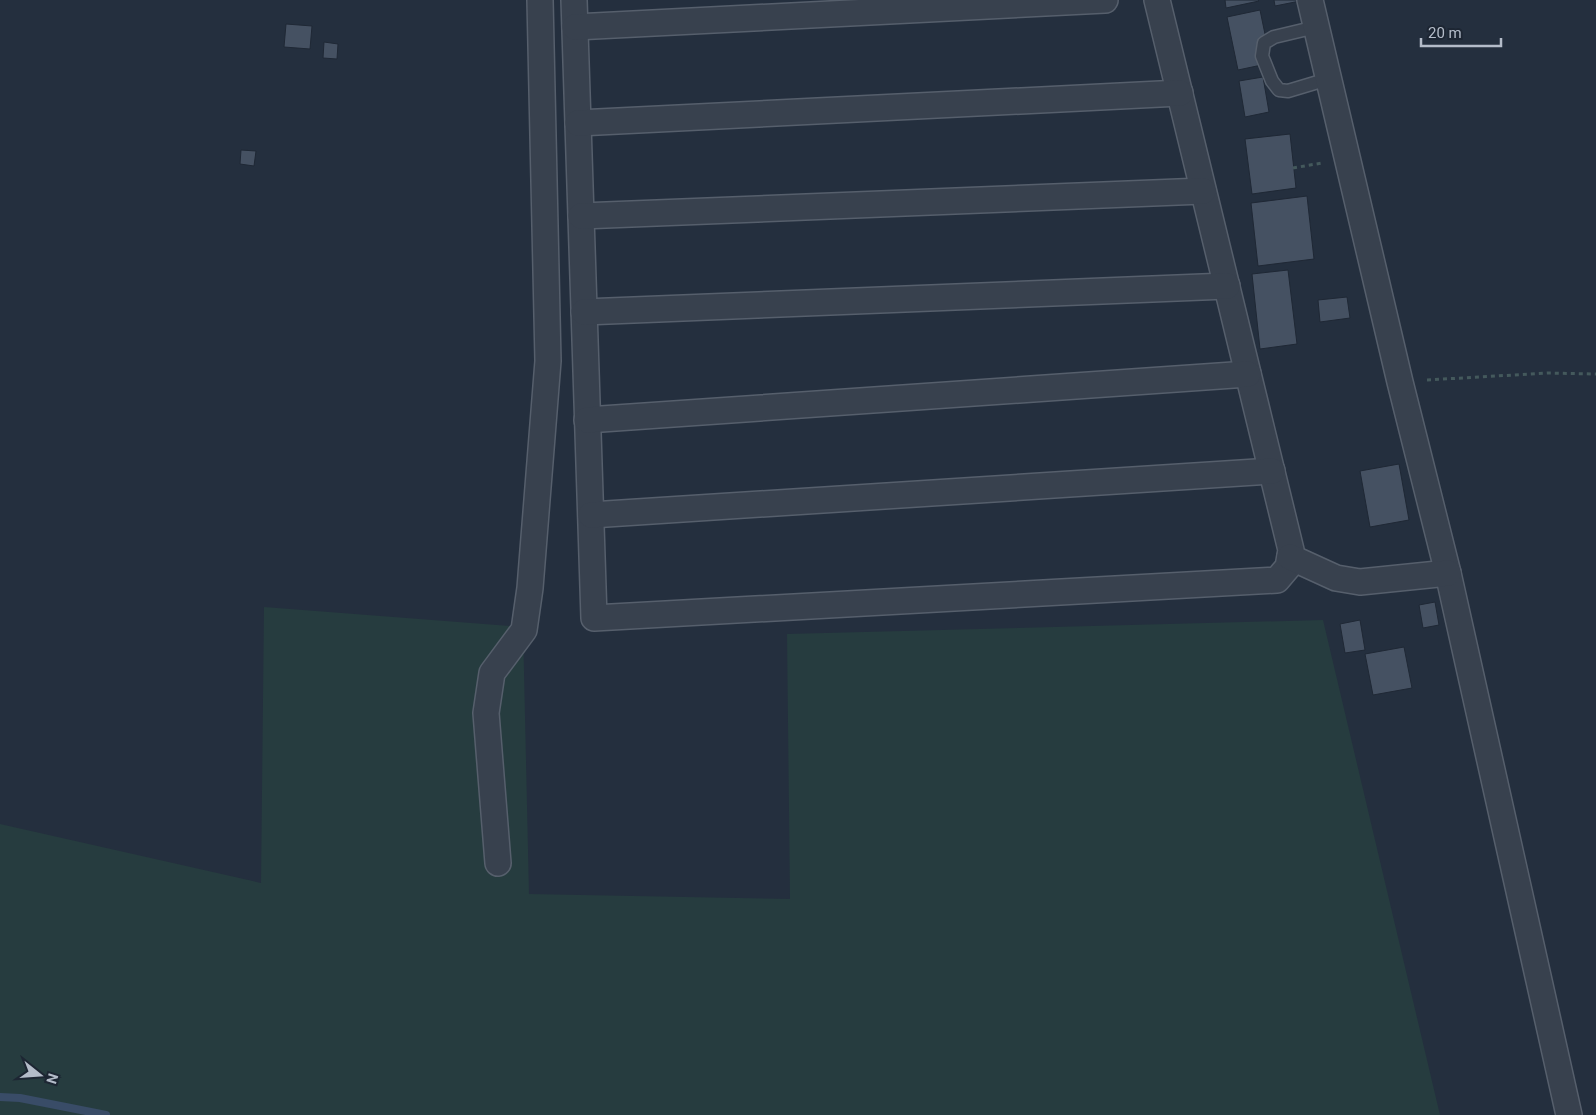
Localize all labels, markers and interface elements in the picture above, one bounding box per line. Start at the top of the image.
scale bar [1421,15,1501,47]
text: 20 m [1428,24,1462,42]
north arrow [15,1050,65,1100]
text: N [43,1072,62,1086]

